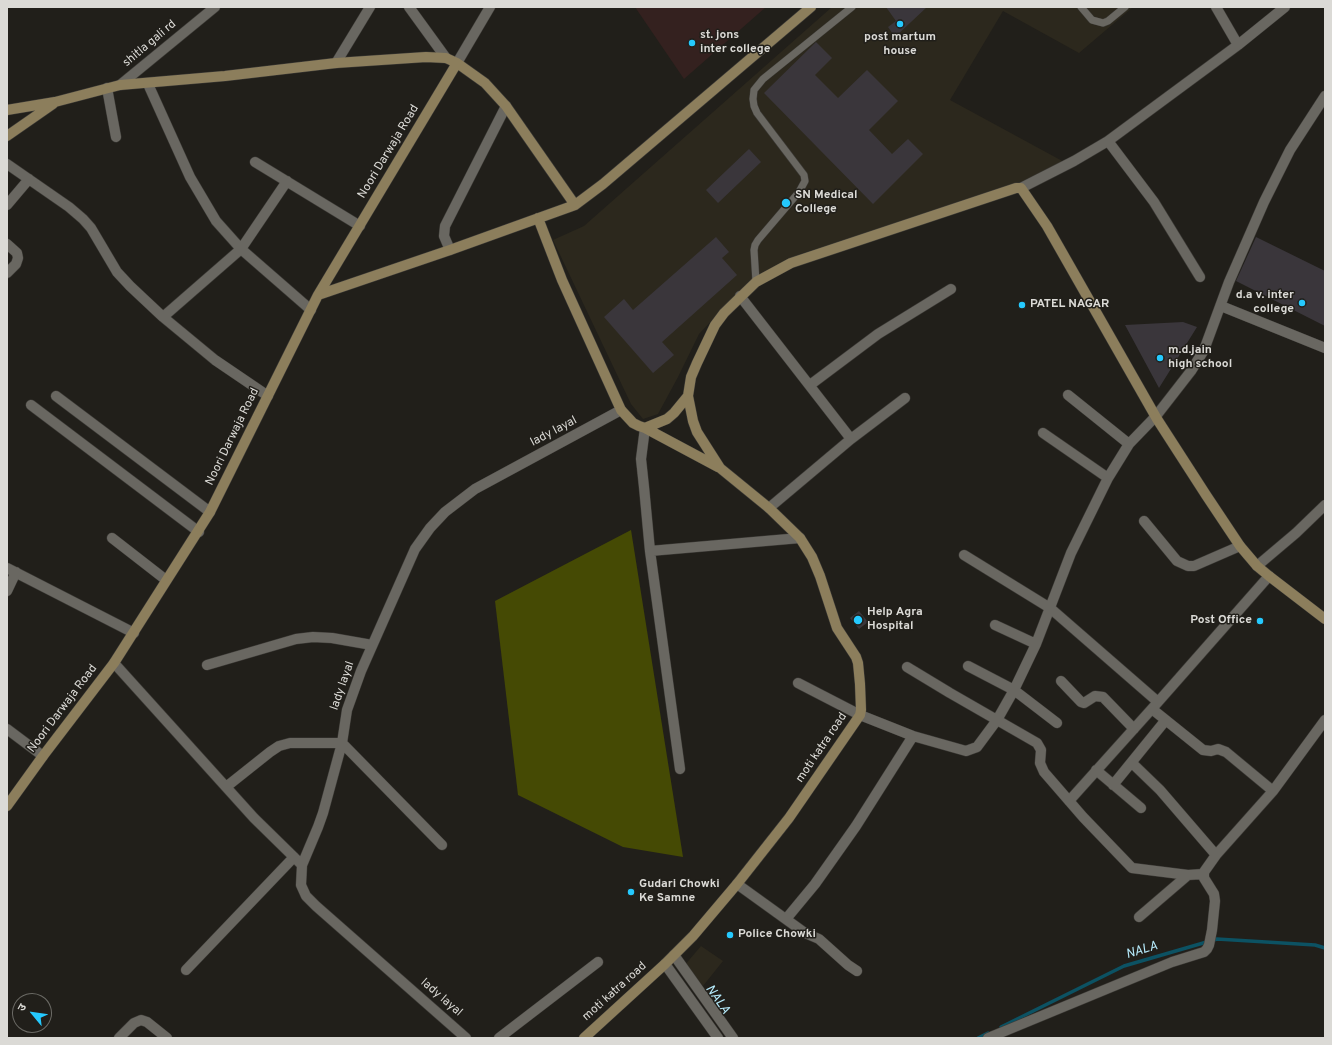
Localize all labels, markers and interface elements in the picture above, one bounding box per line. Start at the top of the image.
street label: shitla gali rd [120,18,180,70]
marker: post martum house [895,19,905,29]
place label: st. jons inter college [700,29,770,57]
place label: post martum house [864,31,936,59]
marker: st. jons inter college [687,38,697,48]
street label: Noori Darwaja Road [355,103,423,201]
place label: SN Medical College [795,189,858,217]
marker: SN Medical College [780,197,792,209]
place label: d.a v. inter college [1236,289,1294,317]
place label: PATEL NAGAR [1030,298,1109,312]
marker: d.a v. inter college [1297,298,1307,308]
marker: PATEL NAGAR [1017,300,1027,310]
place label: m.d.jain high school [1168,344,1232,372]
marker: m.d.jain high school [1155,353,1165,363]
street label: Noori Darwaja Road [203,386,263,488]
street label: lady layal [528,414,580,450]
place label: Help Agra Hospital [867,606,923,634]
marker: Help Agra Hospital [852,614,864,626]
place label: Post Office [1190,614,1252,628]
marker: Post Office [1255,616,1265,626]
street label: lady layal [328,660,358,712]
street label: Noori Darwaja Road [25,662,101,756]
street label: moti katra road [793,710,851,786]
place label: Gudari Chowki Ke Samne [639,878,720,906]
marker: Gudari Chowki Ke Samne [626,887,636,897]
place label: Police Chowki [738,928,816,942]
marker: Police Chowki [725,930,735,940]
water label: NALA [1124,939,1160,963]
street label: moti katra road [580,959,650,1025]
street label: lady layal [417,976,465,1020]
water label: NALA [701,982,733,1018]
north arrow [12,993,52,1033]
text: उ [15,1001,30,1014]

